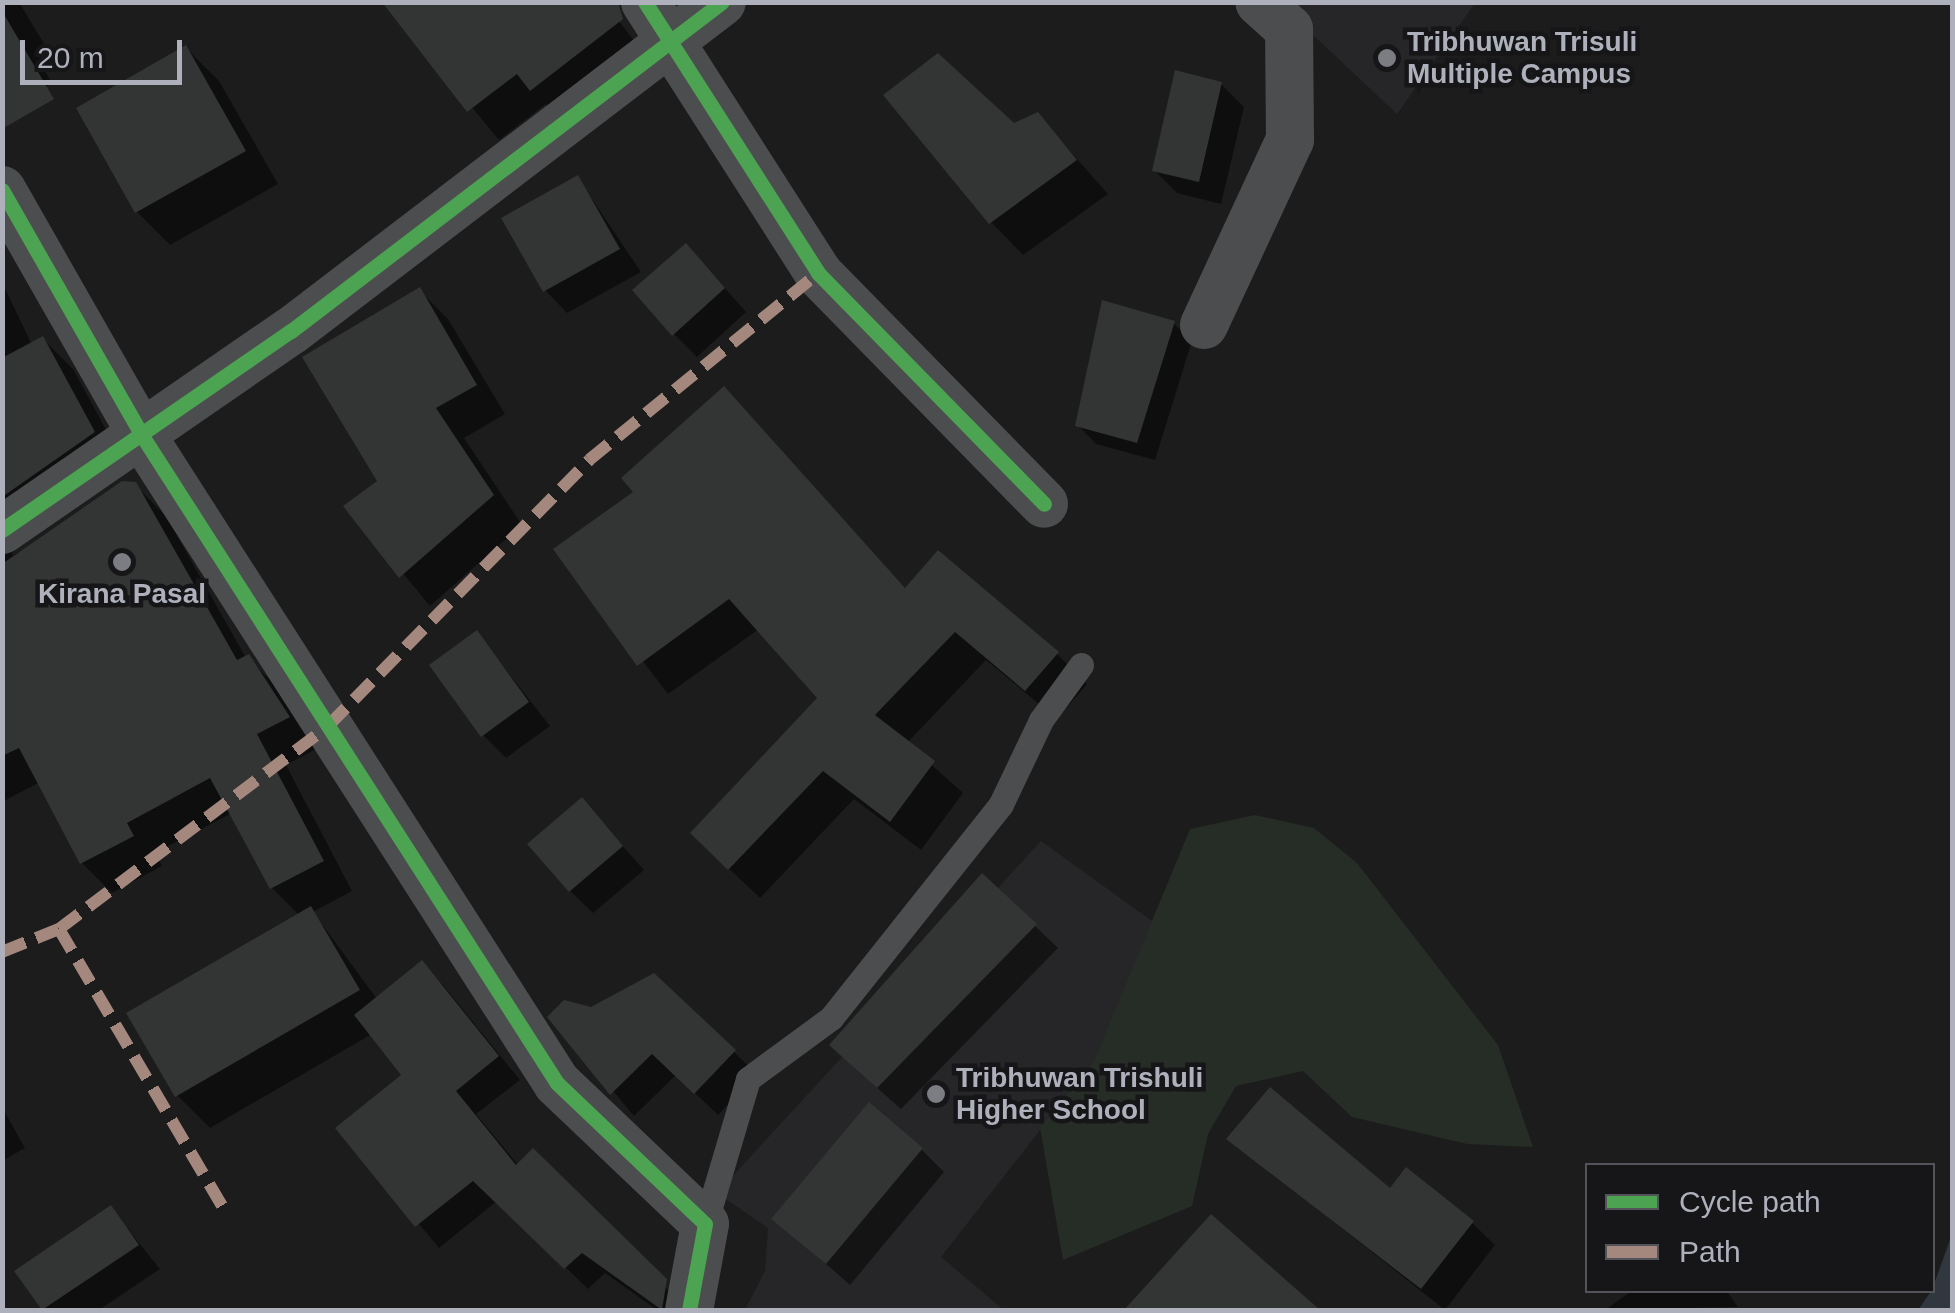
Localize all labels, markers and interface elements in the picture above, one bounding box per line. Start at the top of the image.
scale bar [25,20,188,82]
place label: Tribhuwan Trisuli Multiple Campus [1407,25,1637,91]
text: 20 m [37,41,104,74]
marker: Tribhuwan Trisuli Multiple Campus [1376,47,1398,69]
marker: Kirana Pasal [111,551,133,573]
place label: Kirana Pasal [38,577,206,611]
place label: Tribhuwan Trishuli Higher School [956,1061,1203,1127]
marker: Tribhuwan Trishuli Higher School [925,1083,947,1105]
legend [1585,1163,1935,1293]
text: Cycle path [1679,1185,1821,1218]
text: Path [1679,1235,1741,1268]

